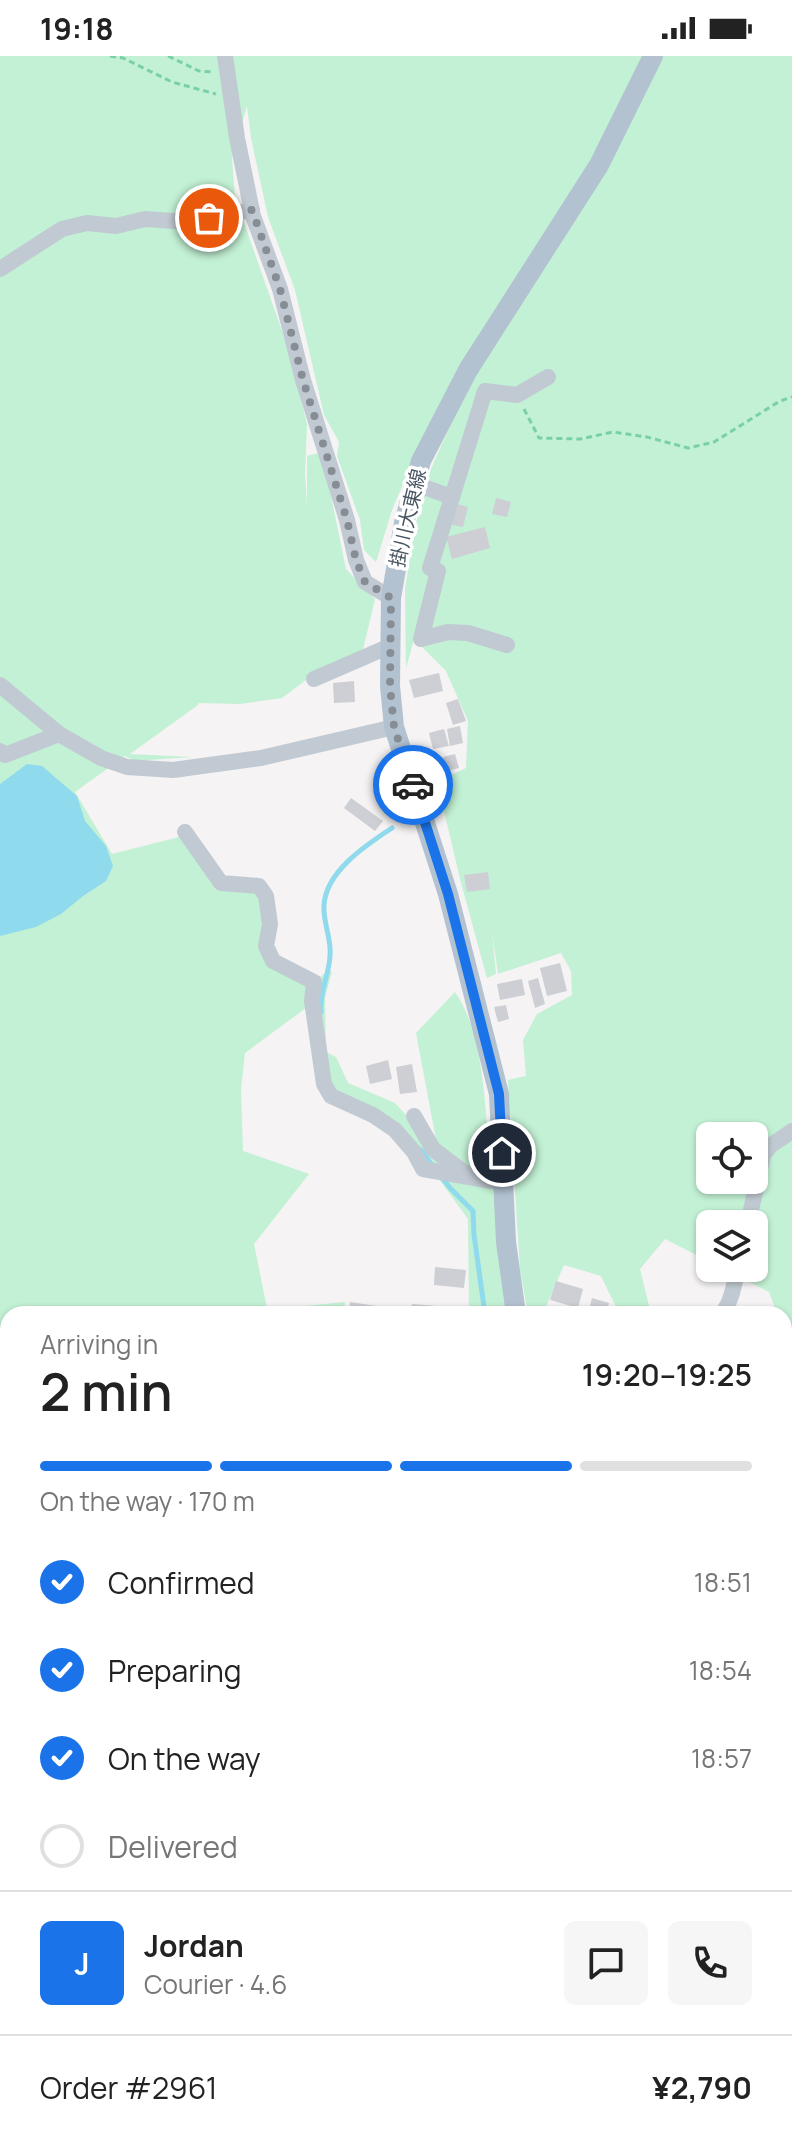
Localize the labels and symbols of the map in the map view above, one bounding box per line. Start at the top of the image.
pin [175,184,243,252]
street label: 掛川大東線 [383,466,432,570]
courier [373,745,453,825]
pin [468,1119,536,1187]

